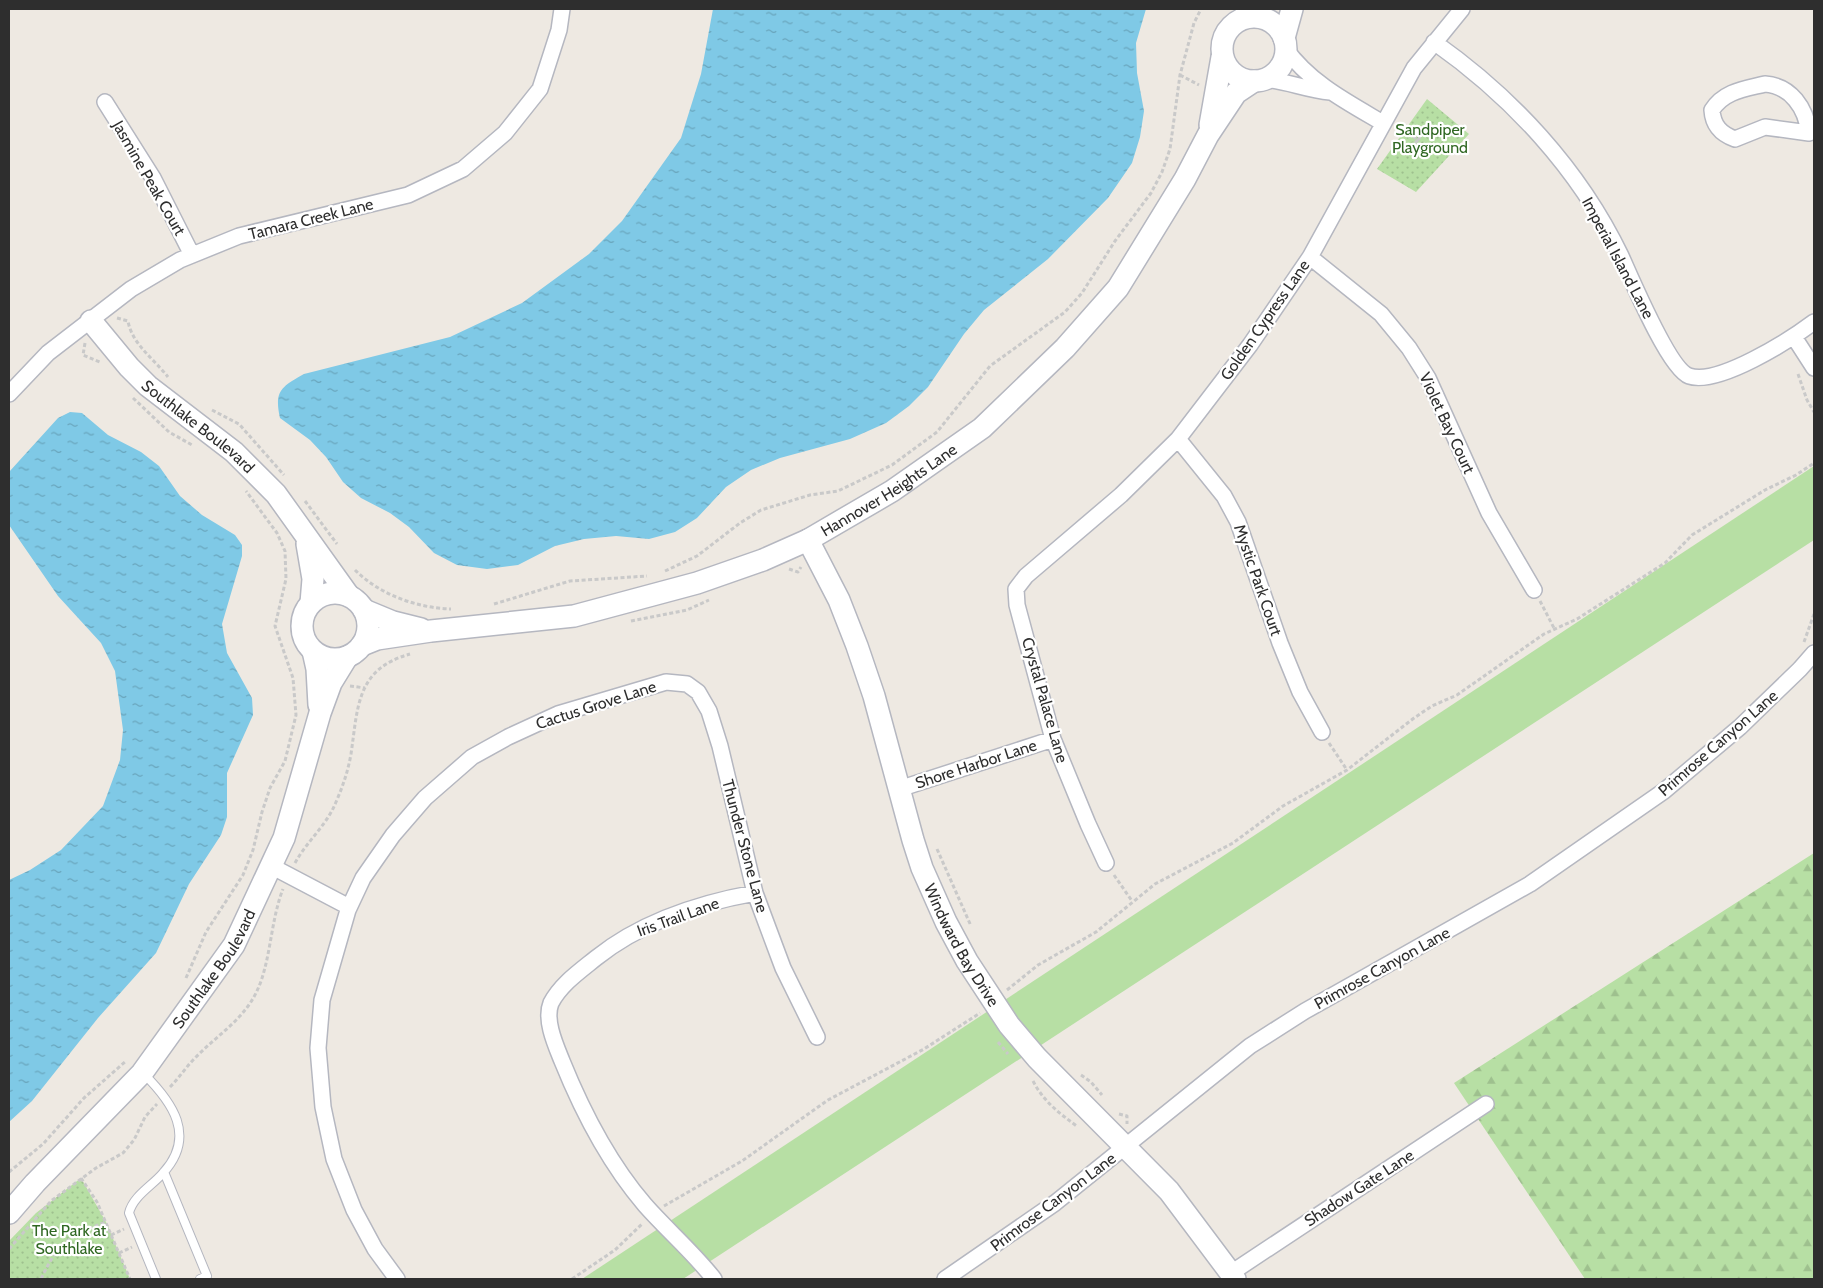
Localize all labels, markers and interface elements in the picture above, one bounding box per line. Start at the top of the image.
street label: Jasmine Peak Court [108,116,190,239]
park label: Sandpiper Playground [1392,120,1468,157]
street label: Tamara Creek Lane [247,194,375,244]
street label: Imperial Island Lane [1578,194,1658,322]
street label: Golden Cypress Lane [1216,256,1314,384]
street label: Violet Bay Court [1415,369,1479,477]
street label: Southlake Boulevard [138,376,259,477]
street label: Hannover Heights Lane [817,439,960,540]
street label: Mystic Park Court [1230,522,1286,639]
street label: Crystal Palace Lane [1018,635,1072,765]
street label: Cactus Grove Lane [533,677,659,733]
street label: Primrose Canyon Lane [1654,686,1782,800]
street label: Shore Harbor Lane [913,735,1039,793]
street label: Thunder Stone Lane [718,777,772,915]
street label: Windward Bay Drive [921,881,1003,1010]
street label: Iris Trail Lane [634,893,722,941]
street label: Southlake Boulevard [168,906,259,1032]
street label: Primrose Canyon Lane [1311,923,1453,1013]
street label: Shadow Gate Lane [1301,1146,1417,1230]
street label: Primrose Canyon Lane [987,1149,1119,1255]
park label: The Park at Southlake [32,1221,107,1258]

